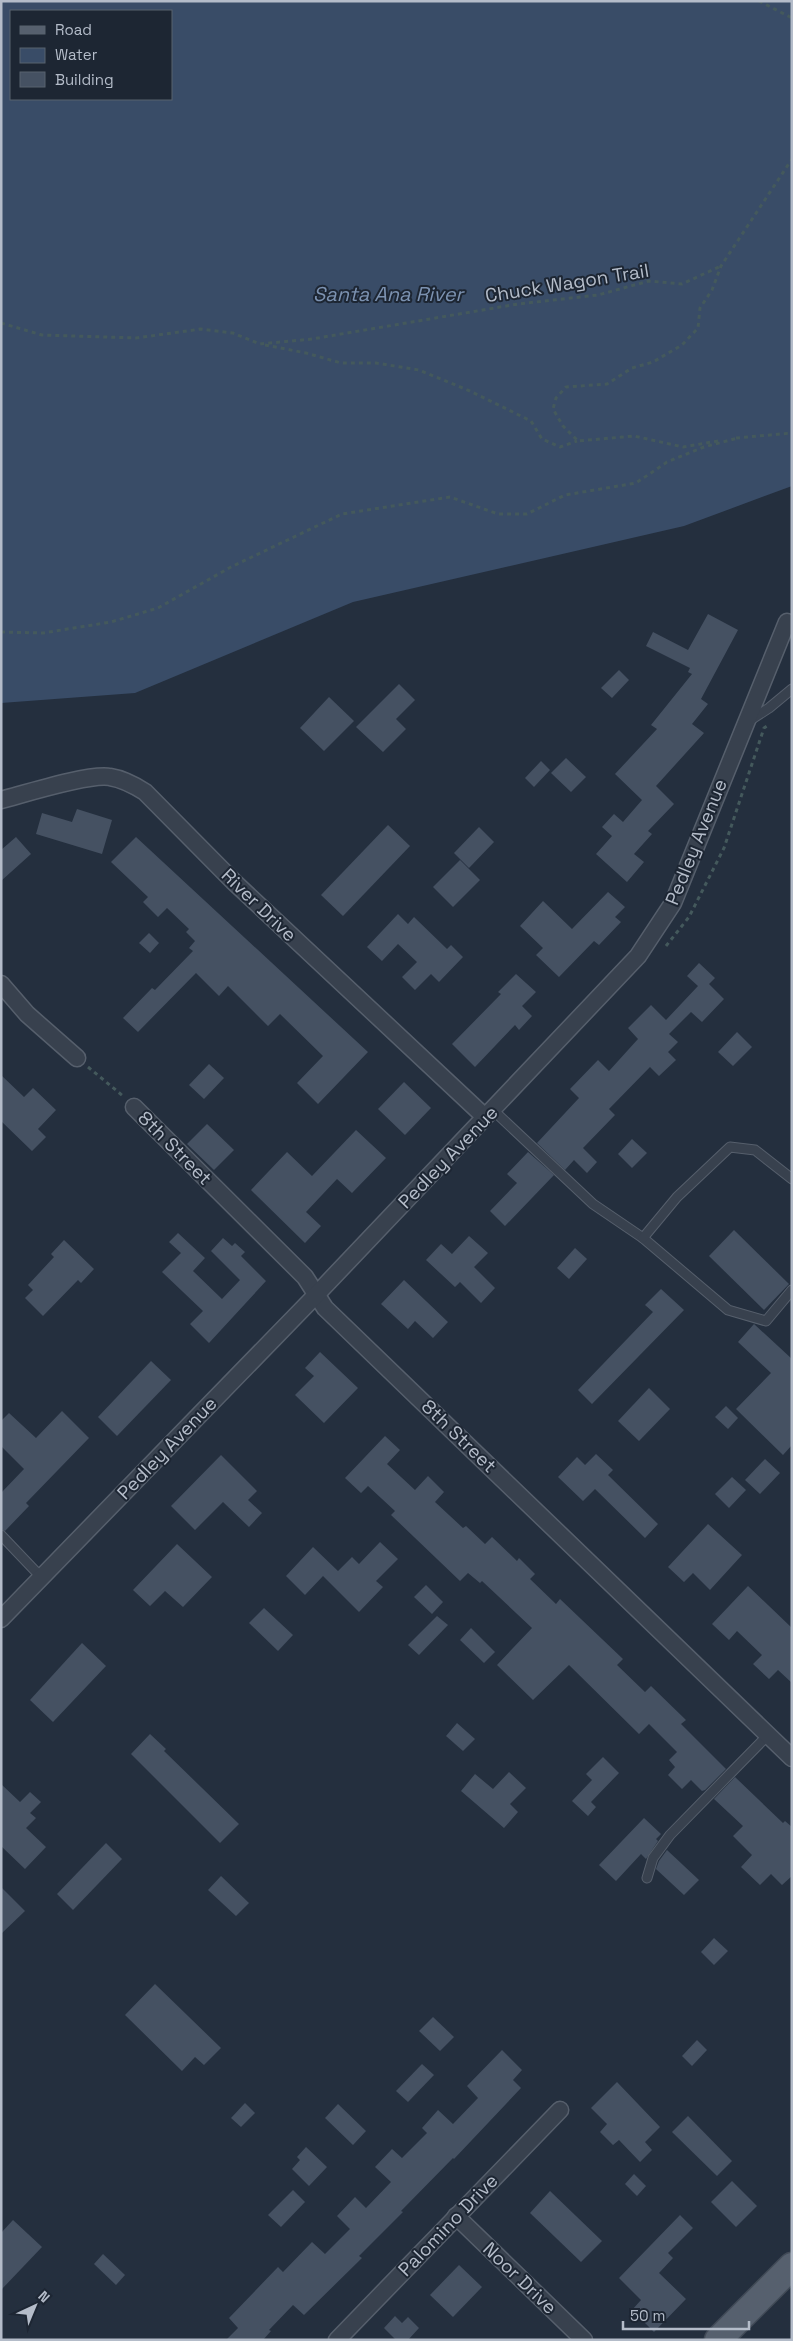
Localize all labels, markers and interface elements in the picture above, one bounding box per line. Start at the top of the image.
legend [10,10,172,100]
text: Road [55,20,92,39]
text: Water [55,45,98,64]
text: Building [55,70,114,89]
street label: Chuck Wagon Trail [483,258,651,308]
water label: Santa Ana River [313,281,465,307]
street label: Pedley Avenue [659,775,733,909]
street label: River Drive [216,863,302,947]
street label: Pedley Avenue [393,1100,503,1214]
street label: 8th Street [133,1106,217,1190]
street label: Pedley Avenue [112,1391,222,1505]
street label: 8th Street [416,1394,502,1478]
street label: Palomino Drive [393,2168,503,2282]
street label: Noor Drive [478,2236,562,2320]
north arrow [10,2281,60,2331]
text: N [34,2287,54,2306]
scale bar [623,2298,749,2330]
text: 50 m [630,2306,665,2325]

